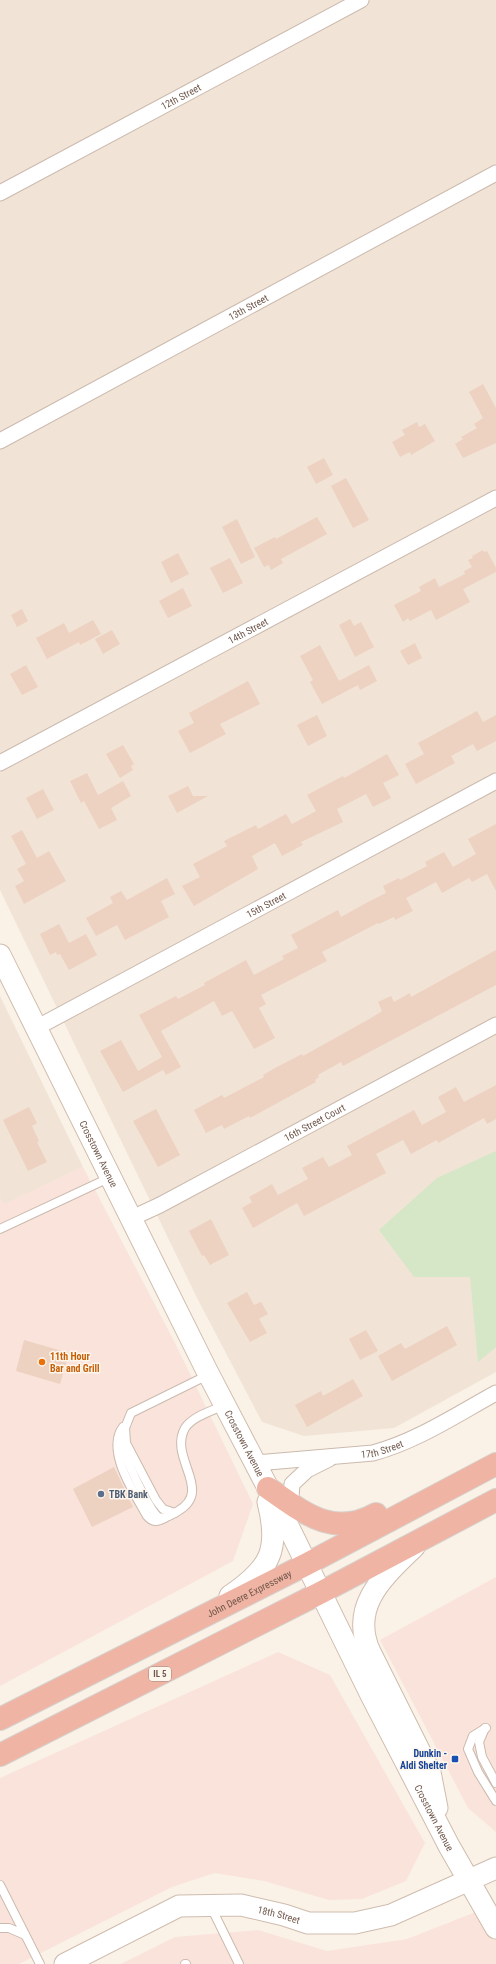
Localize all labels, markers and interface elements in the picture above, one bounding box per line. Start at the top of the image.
street label: 12th Street [159,82,203,112]
street label: 13th Street [227,292,270,323]
street label: 14th Street [226,616,270,646]
street label: 15th Street [244,890,288,920]
street label: 16th Street Court [282,1102,347,1144]
street label: Crosstown Avenue [77,1119,120,1189]
place label: 11th Hour Bar and Grill [50,1351,100,1374]
marker: 11th Hour Bar and Grill [37,1357,47,1367]
street label: Crosstown Avenue [222,1408,266,1479]
street label: 17th Street [360,1438,405,1460]
marker: TBK Bank [96,1489,106,1499]
place label: TBK Bank [109,1489,148,1500]
street label: John Deere Expressway [205,1568,293,1620]
road number: IL 5 [149,1667,171,1681]
place label: Dunkin - Aldi Shelter [400,1748,448,1771]
marker: Dunkin - Aldi Shelter [450,1754,460,1764]
street label: Crosstown Avenue [412,1783,456,1853]
street label: 18th Street [257,1904,301,1926]

